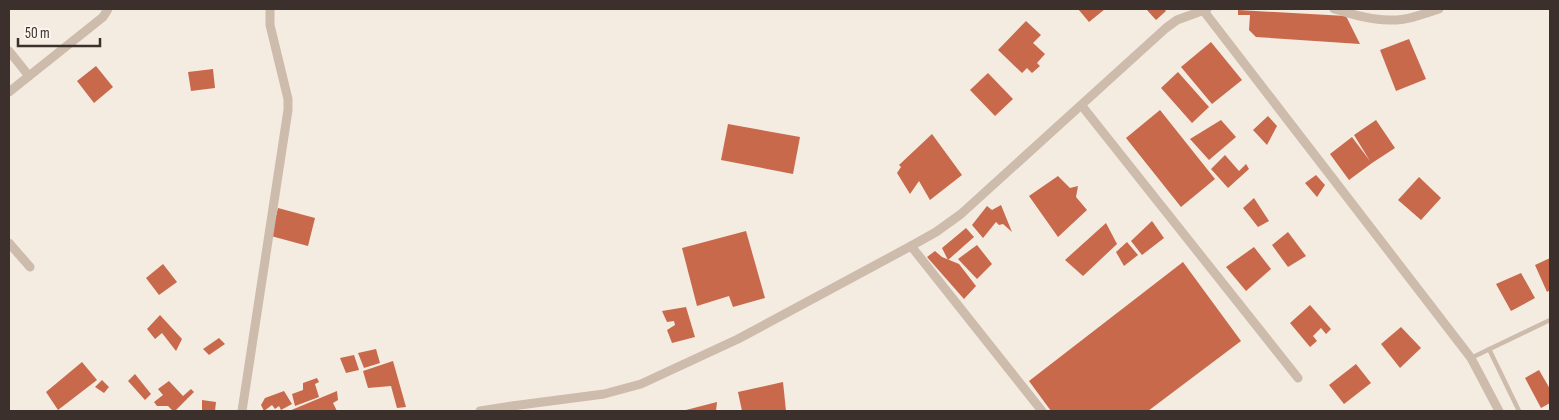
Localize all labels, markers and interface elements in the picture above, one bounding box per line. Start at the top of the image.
scale bar [18,15,100,47]
text: 50 m [25,24,50,43]

